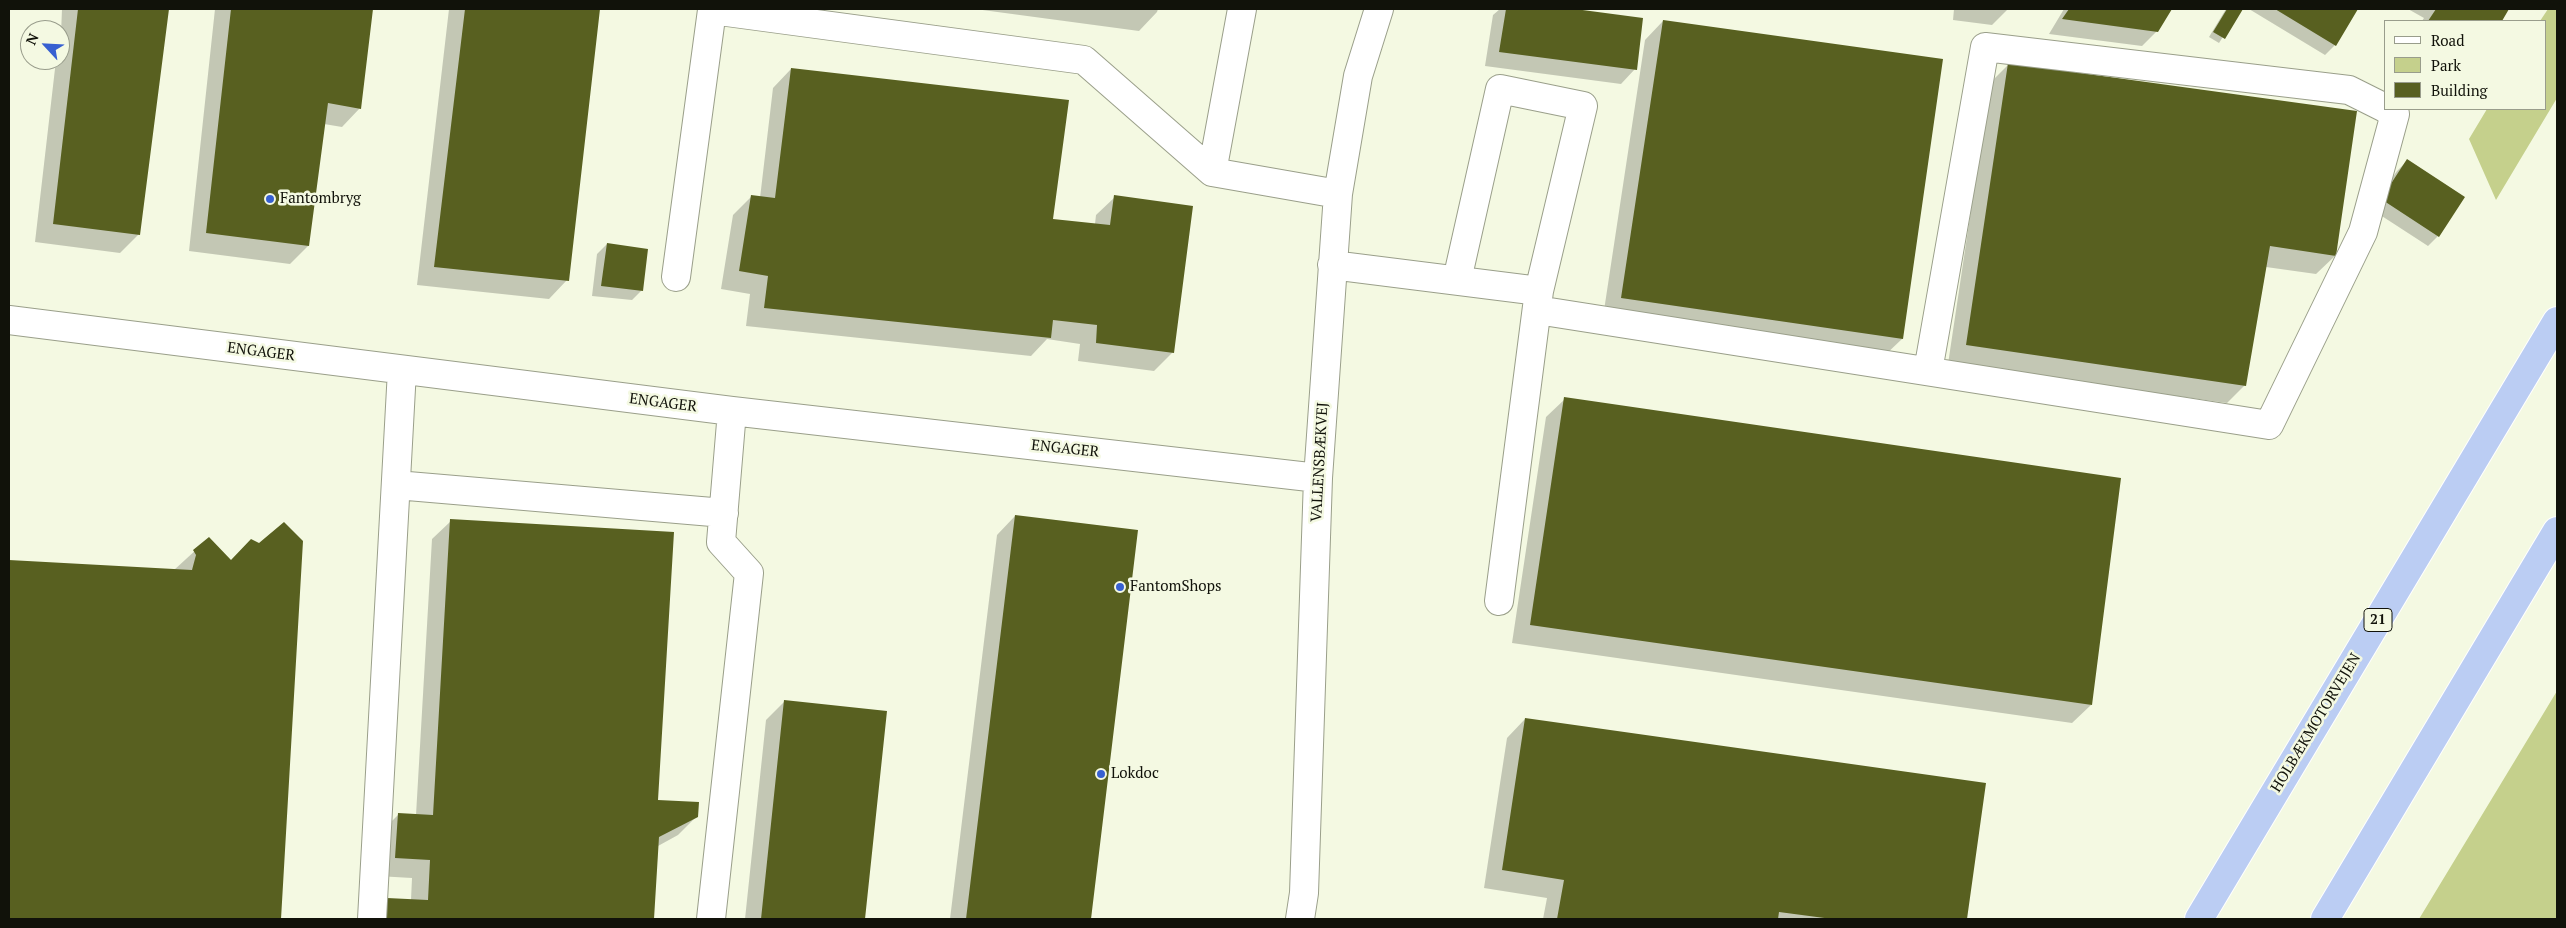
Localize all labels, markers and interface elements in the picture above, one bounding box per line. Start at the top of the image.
north arrow [20,20,70,70]
legend [2384,20,2546,110]
text: N [21,30,43,48]
text: Road [2431,30,2464,50]
text: Park [2431,55,2461,75]
text: Building [2431,80,2488,100]
place label: Fantombryg [280,190,361,208]
marker: Fantombryg [264,193,276,205]
street label: ENGAGER [226,339,296,365]
street label: ENGAGER [628,390,698,416]
street label: VALLENSBÆKVEJ [1308,402,1332,522]
street label: ENGAGER [1030,436,1100,462]
place label: FantomShops [1130,578,1222,596]
marker: FantomShops [1114,581,1126,593]
road number: 21 [2364,608,2392,632]
street label: HOLBÆKMOTORVEJEN [2267,650,2365,796]
place label: Lokdoc [1111,765,1159,783]
marker: Lokdoc [1095,768,1107,780]

